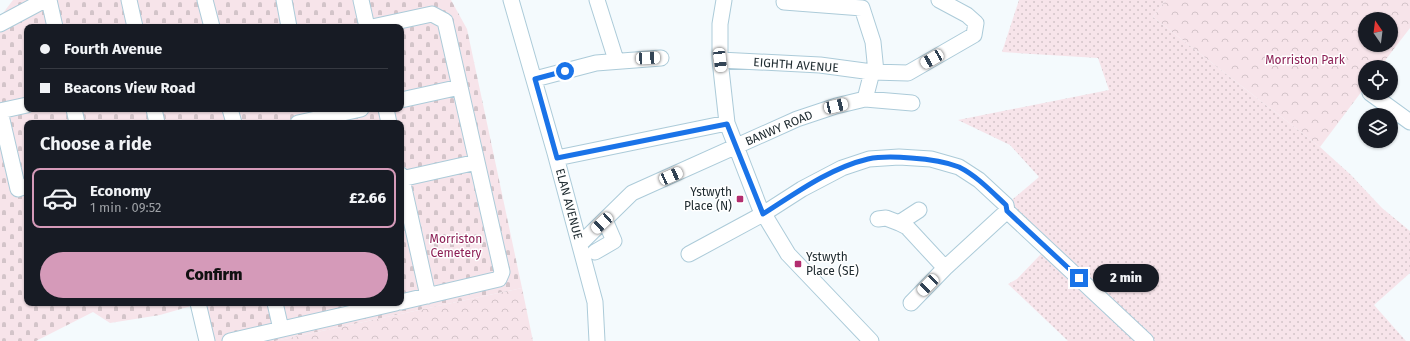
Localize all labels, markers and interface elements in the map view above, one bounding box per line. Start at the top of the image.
north arrow [1358,12,1398,52]
map controls [1358,12,1398,148]
text: Fourth Avenue [64,40,162,58]
car [713,47,727,73]
car [919,48,945,70]
car [636,51,660,65]
park label: Morriston Park [1265,53,1346,67]
street label: EIGHTH AVENUE [753,55,839,75]
button: locate [1358,60,1398,100]
route start [556,62,574,80]
text: Beacons View Road [64,79,195,97]
car [823,97,849,115]
street label: BANWY ROAD [743,107,815,149]
button: layers [1358,108,1398,148]
text: Choose a ride [40,133,152,155]
car [658,166,684,186]
street label: ELAN AVENUE [553,167,585,241]
icon: car [42,180,78,216]
text: Economy [90,182,151,200]
place label: Ystwyth Place (N) [684,185,732,213]
text: £2.66 [349,189,386,207]
marker: Ystwyth Place (N) [735,194,745,204]
text: 1 min · 09:52 [90,200,161,215]
car [589,210,615,236]
park label: Morriston Cemetery [430,232,482,260]
place label: Ystwyth Place (SE) [806,250,859,278]
button: Confirm [40,252,388,298]
marker: Ystwyth Place (SE) [793,259,803,269]
callout: 2 min [1093,264,1159,292]
route end [1070,269,1088,287]
text: 2 min [1110,270,1142,285]
car [915,272,941,298]

